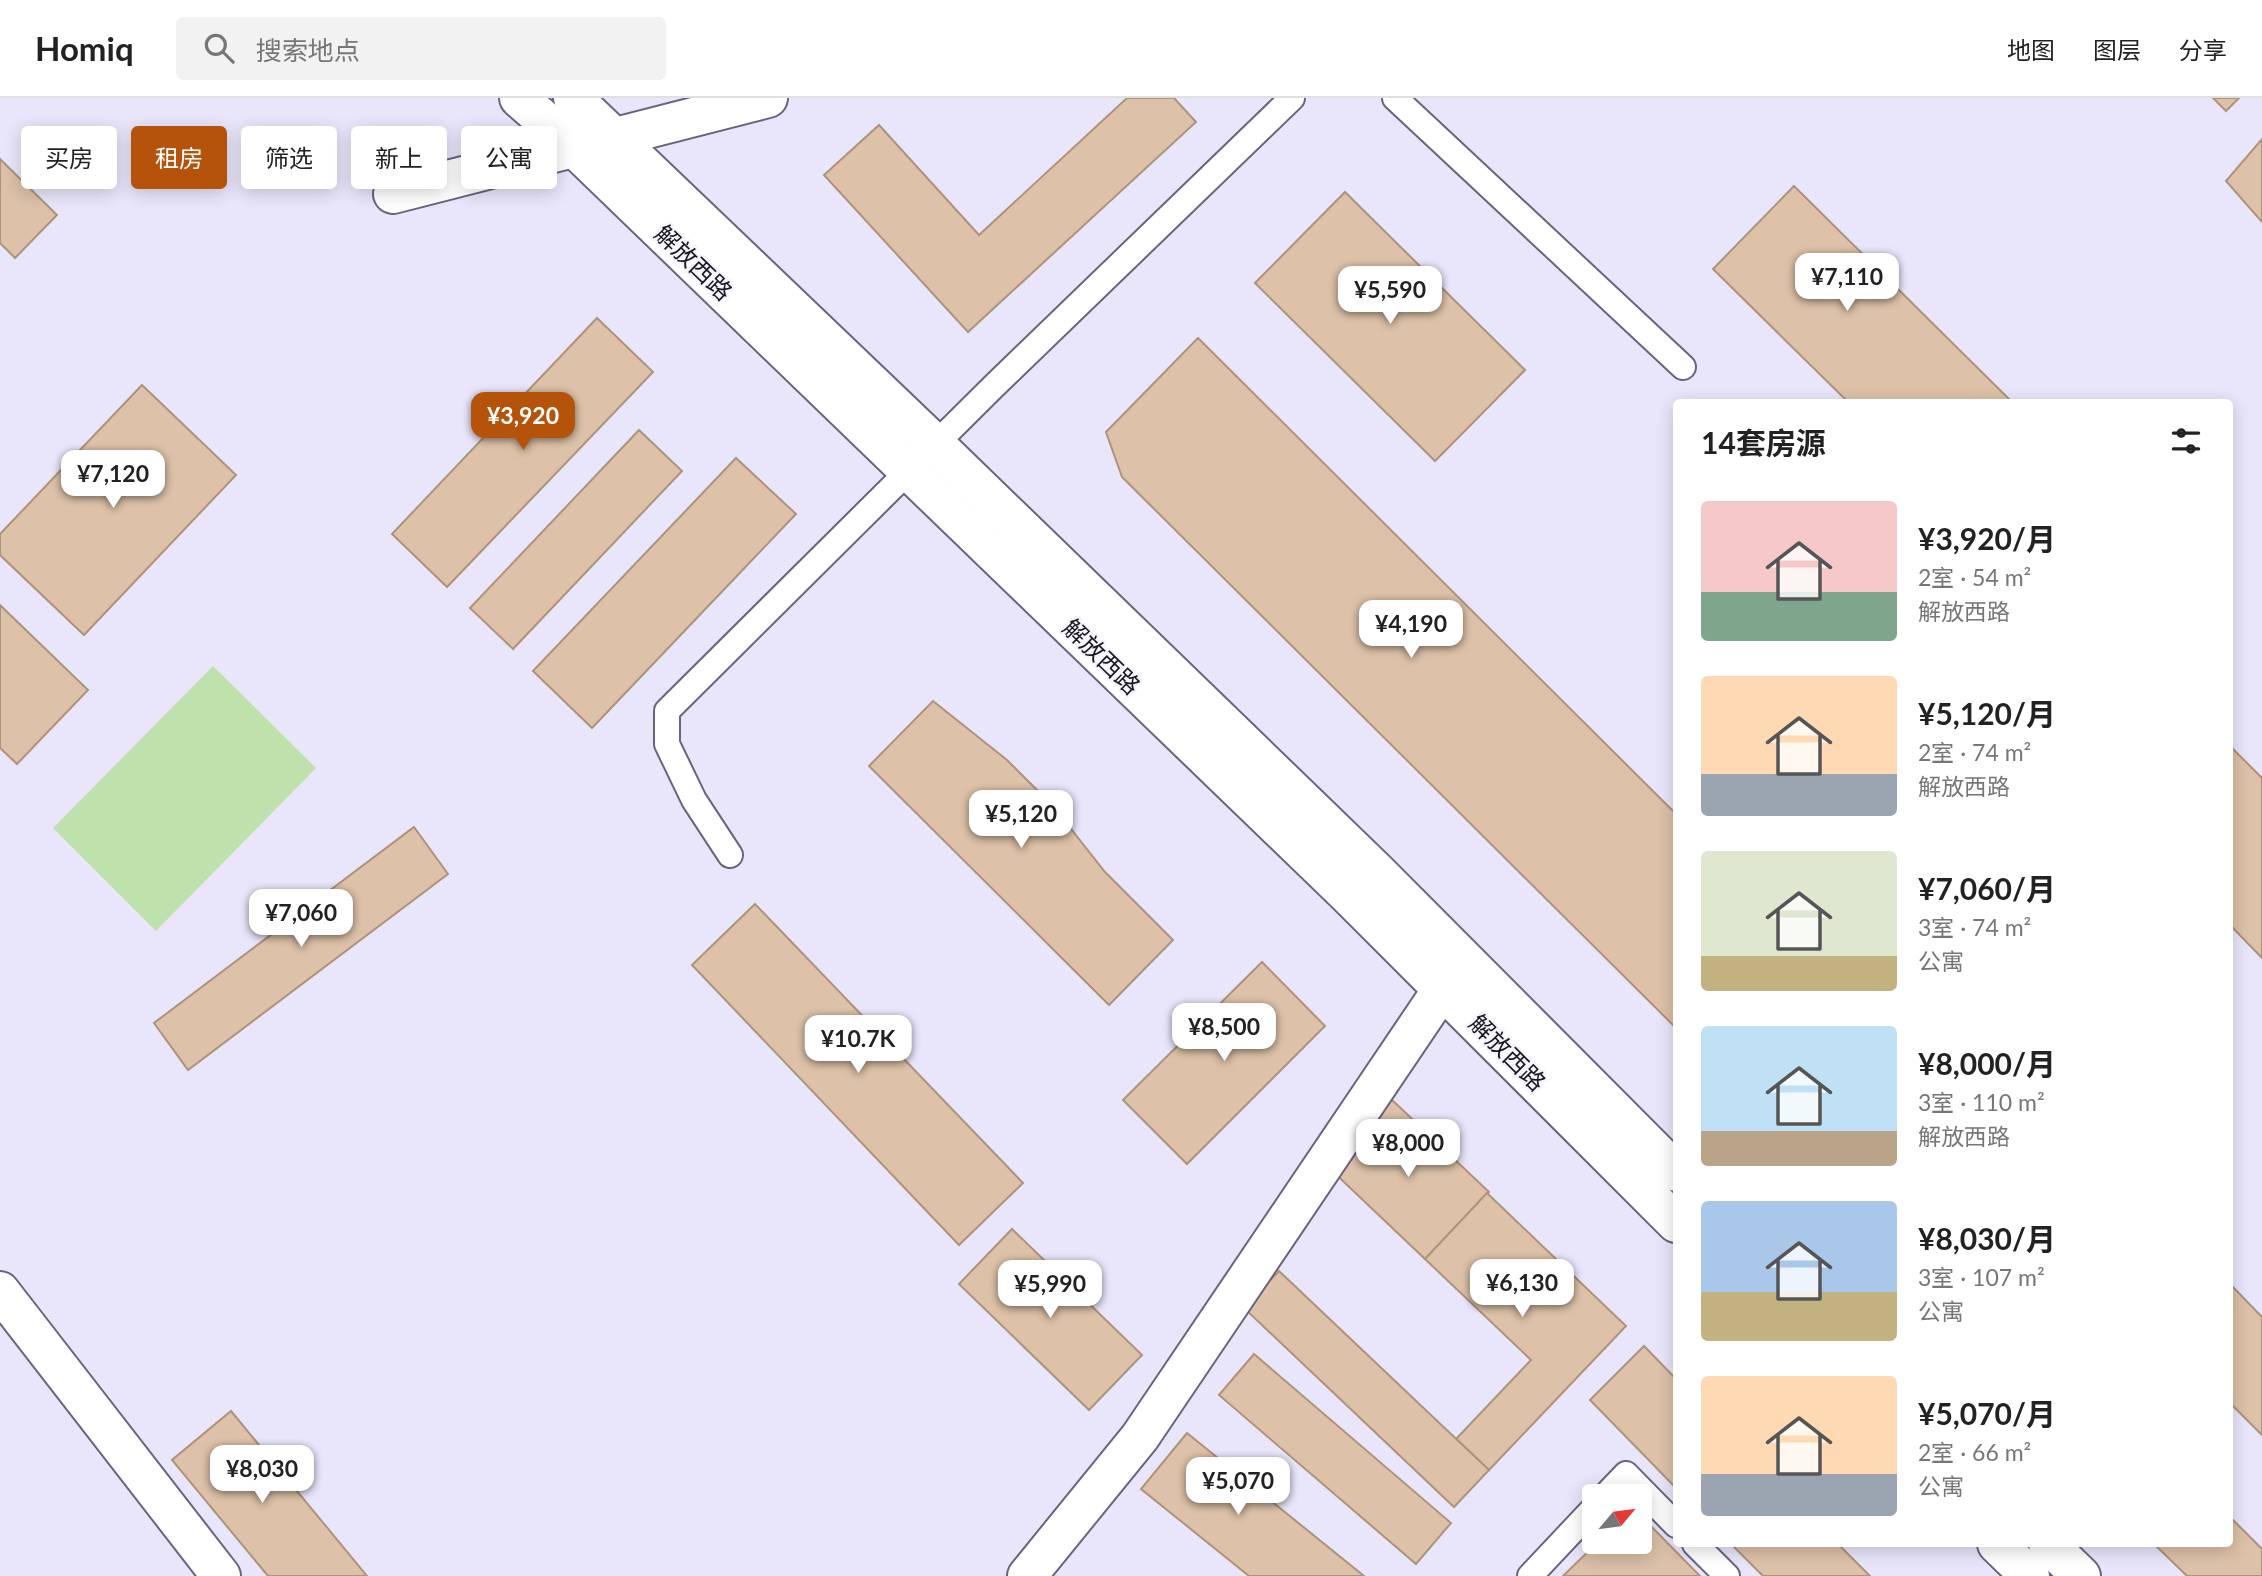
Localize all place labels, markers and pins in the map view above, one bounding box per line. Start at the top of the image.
pin: ¥7,110 [1790,254,1904,313]
pin: ¥5,590 [1333,266,1447,326]
pin: ¥3,920 [466,392,580,452]
pin: ¥7,120 [56,450,170,510]
pin: ¥4,190 [1354,601,1468,660]
pin: ¥5,120 [964,790,1078,850]
pin: ¥7,060 [244,890,358,949]
pin: ¥8,500 [1167,1004,1281,1063]
pin: ¥10.7K [801,1016,915,1075]
pin: ¥8,000 [1351,1119,1465,1179]
pin: ¥5,990 [993,1260,1107,1320]
pin: ¥6,130 [1465,1260,1579,1319]
pin: ¥8,030 [205,1446,319,1505]
pin: ¥5,070 [1181,1458,1295,1517]

